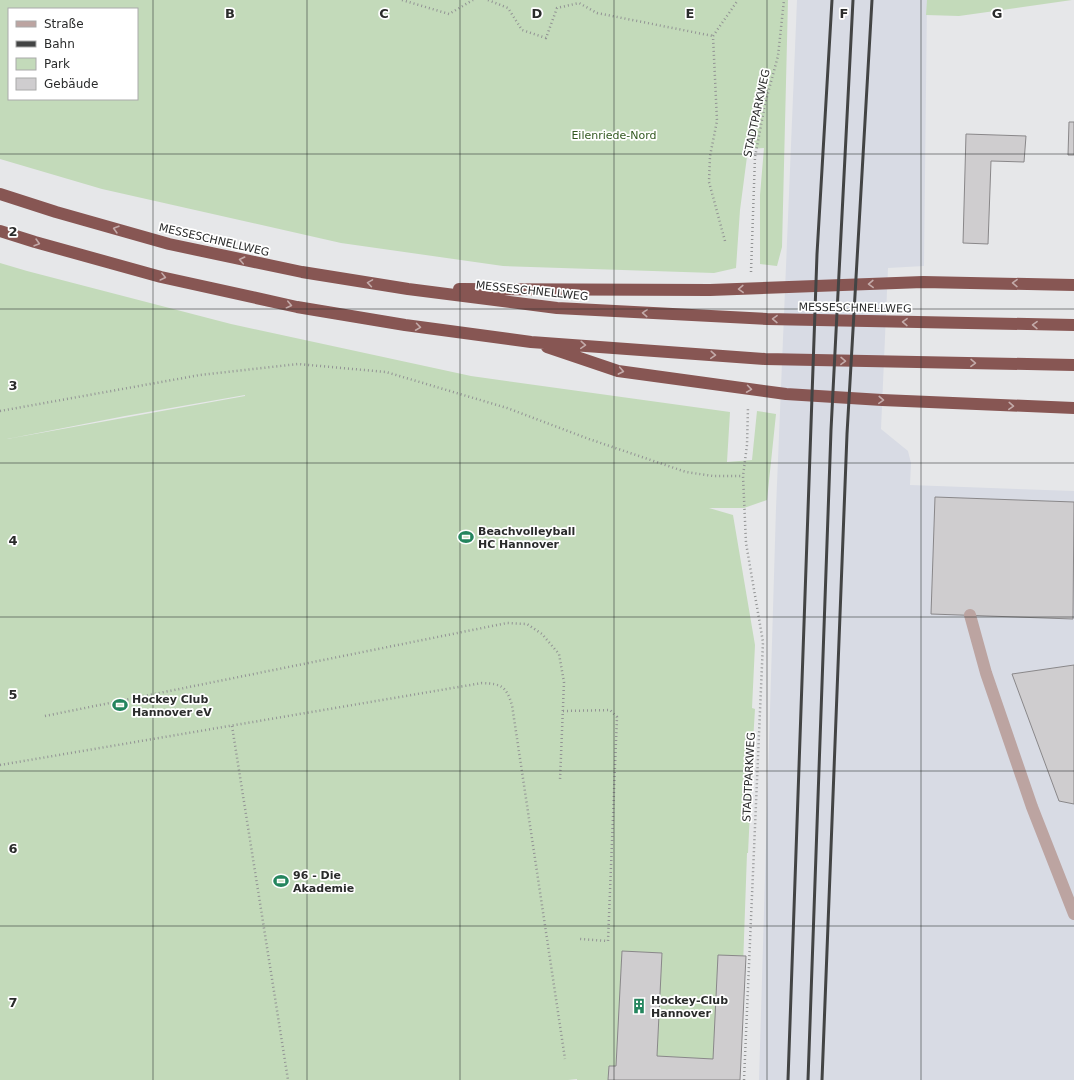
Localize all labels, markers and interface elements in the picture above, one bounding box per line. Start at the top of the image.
text: B [225,6,235,21]
text: C [379,6,389,21]
text: D [532,6,543,21]
text: E [686,6,694,21]
text: F [840,6,848,21]
text: G [992,6,1002,21]
legend [8,8,138,100]
text: Straße [44,17,84,31]
text: Bahn [44,37,75,51]
text: Park [44,57,70,71]
street label: STADTPARKWEG [741,68,773,158]
text: Gebäude [44,77,98,91]
park label: Eilenriede-Nord [571,129,657,142]
street label: MESSESCHNELLWEG [157,221,271,259]
text: 2 [8,224,18,239]
one-way arrow [112,225,119,234]
one-way arrow [33,238,40,247]
one-way arrow [239,256,245,264]
one-way arrow [159,272,166,280]
one-way arrow [367,279,373,288]
street label: MESSESCHNELLWEG [475,279,589,303]
one-way arrow [868,279,874,288]
one-way arrow [1012,279,1018,288]
one-way arrow [738,284,744,293]
one-way arrow [286,301,293,309]
street label: MESSESCHNELLWEG [798,301,912,315]
one-way arrow [642,308,648,317]
one-way arrow [772,315,778,323]
one-way arrow [902,318,908,326]
one-way arrow [1032,320,1038,329]
one-way arrow [415,322,421,331]
one-way arrow [580,341,586,350]
one-way arrow [710,351,716,360]
one-way arrow [840,356,846,365]
one-way arrow [970,359,976,367]
one-way arrow [618,367,624,375]
text: 3 [8,378,18,393]
one-way arrow [746,384,752,393]
one-way arrow [878,395,884,404]
one-way arrow [1008,401,1014,410]
place label: Beachvolleyball HC Hannover [478,525,575,551]
sports icon: Beachvolleyball HC Hannover [457,528,475,546]
text: 4 [8,533,18,548]
text: 5 [8,687,18,702]
place label: Hockey Club Hannover eV [132,693,212,719]
sports icon: Hockey Club Hannover eV [111,696,129,714]
street label: STADTPARKWEG [740,732,758,822]
text: 6 [8,841,18,856]
place label: 96 - Die Akademie [293,869,354,895]
sports icon: 96 - Die Akademie [272,872,290,890]
place label: Hockey-Club Hannover [651,994,728,1020]
text: 7 [8,995,18,1010]
building icon: Hockey-Club Hannover [630,997,648,1015]

